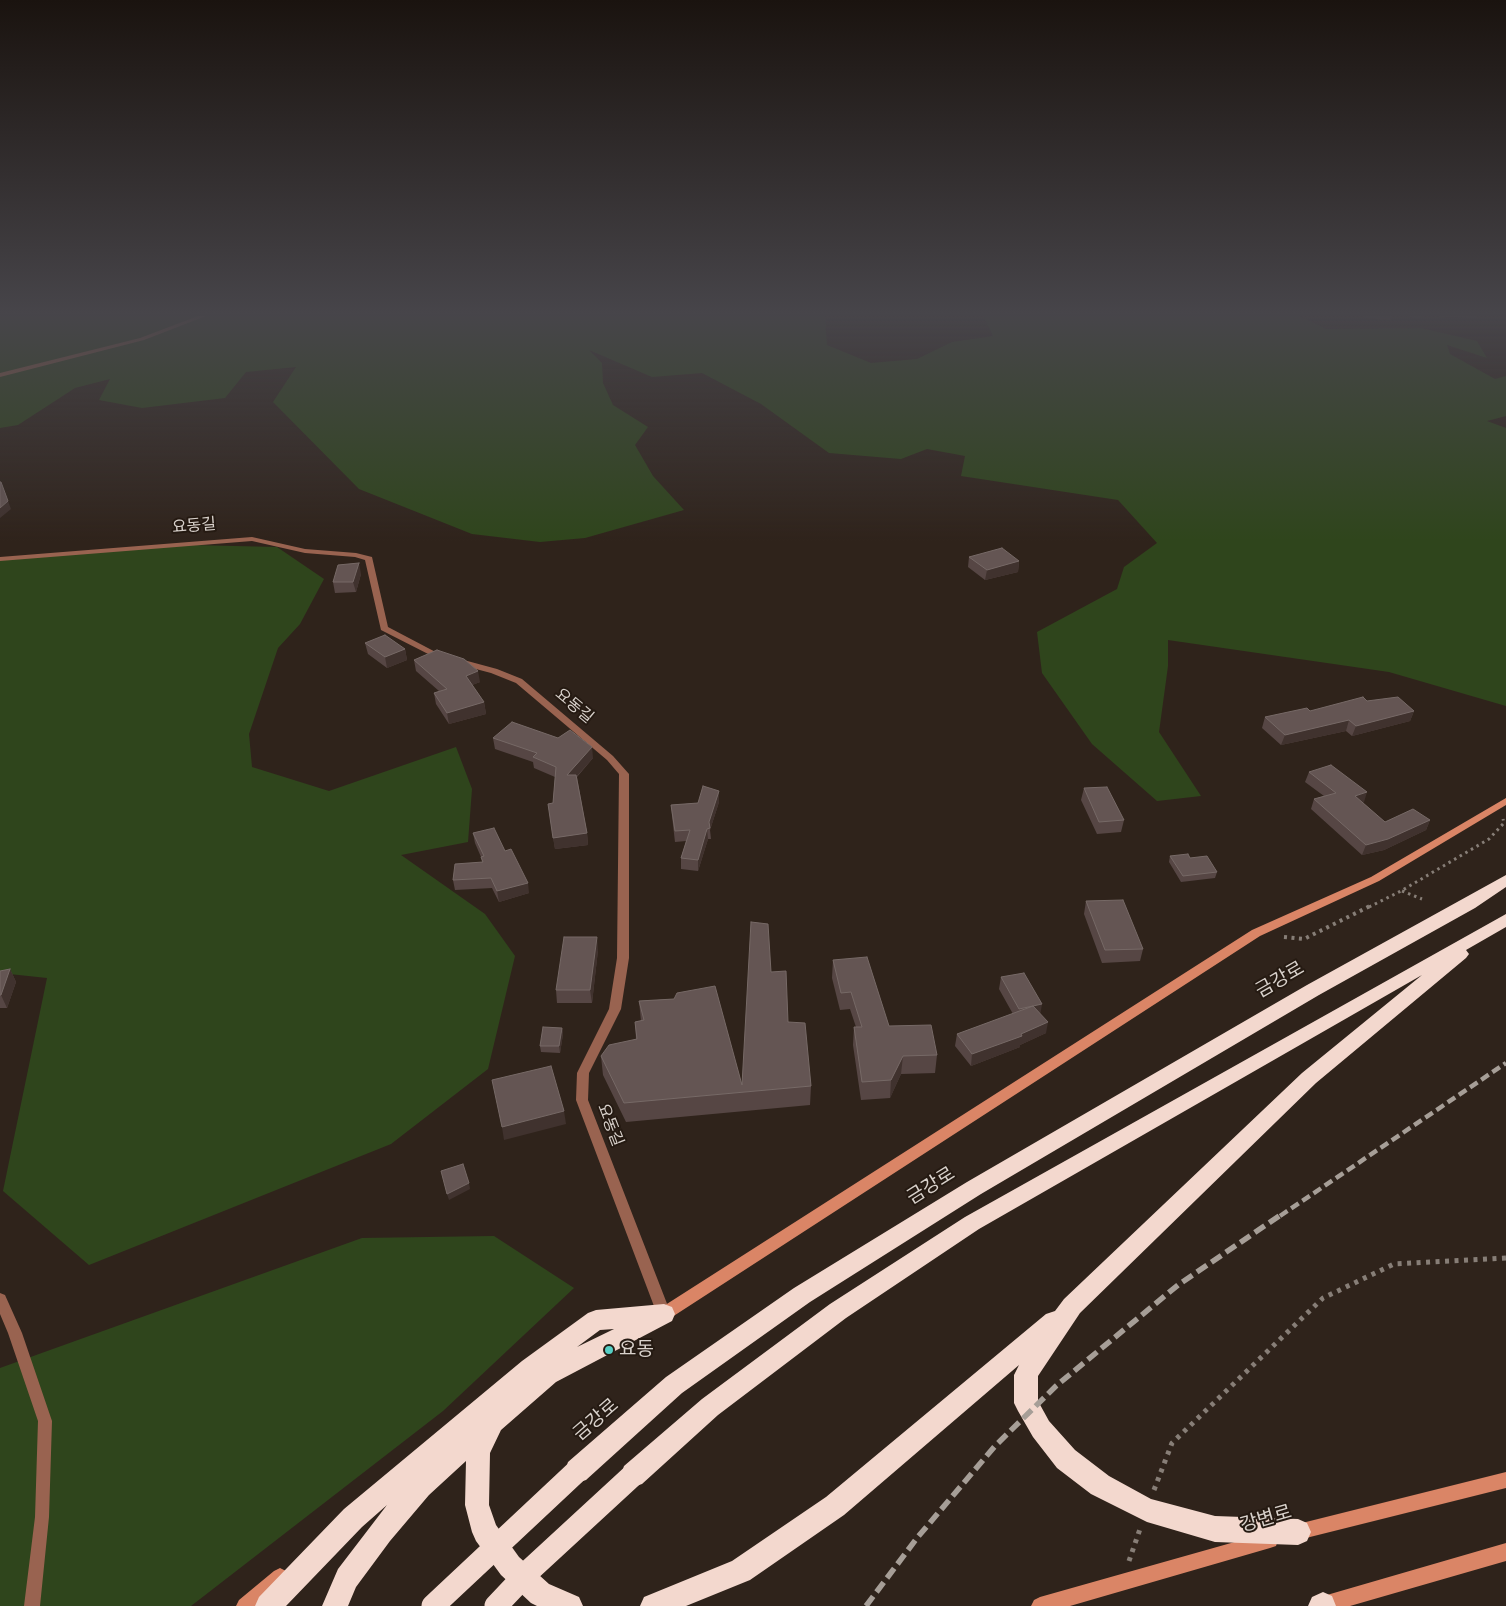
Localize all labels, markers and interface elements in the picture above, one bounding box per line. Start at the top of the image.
street label: 요동길 [171,515,217,537]
street label: 요동길 [551,684,597,728]
street label: 금강로 [1252,957,1308,1003]
street label: 요동길 [593,1101,627,1149]
street label: 금강로 [903,1162,959,1210]
place label: 요동 [619,1339,654,1361]
marker: 요동 [603,1344,615,1356]
street label: 금강로 [569,1394,623,1446]
street label: 강변로 [1238,1501,1294,1537]

